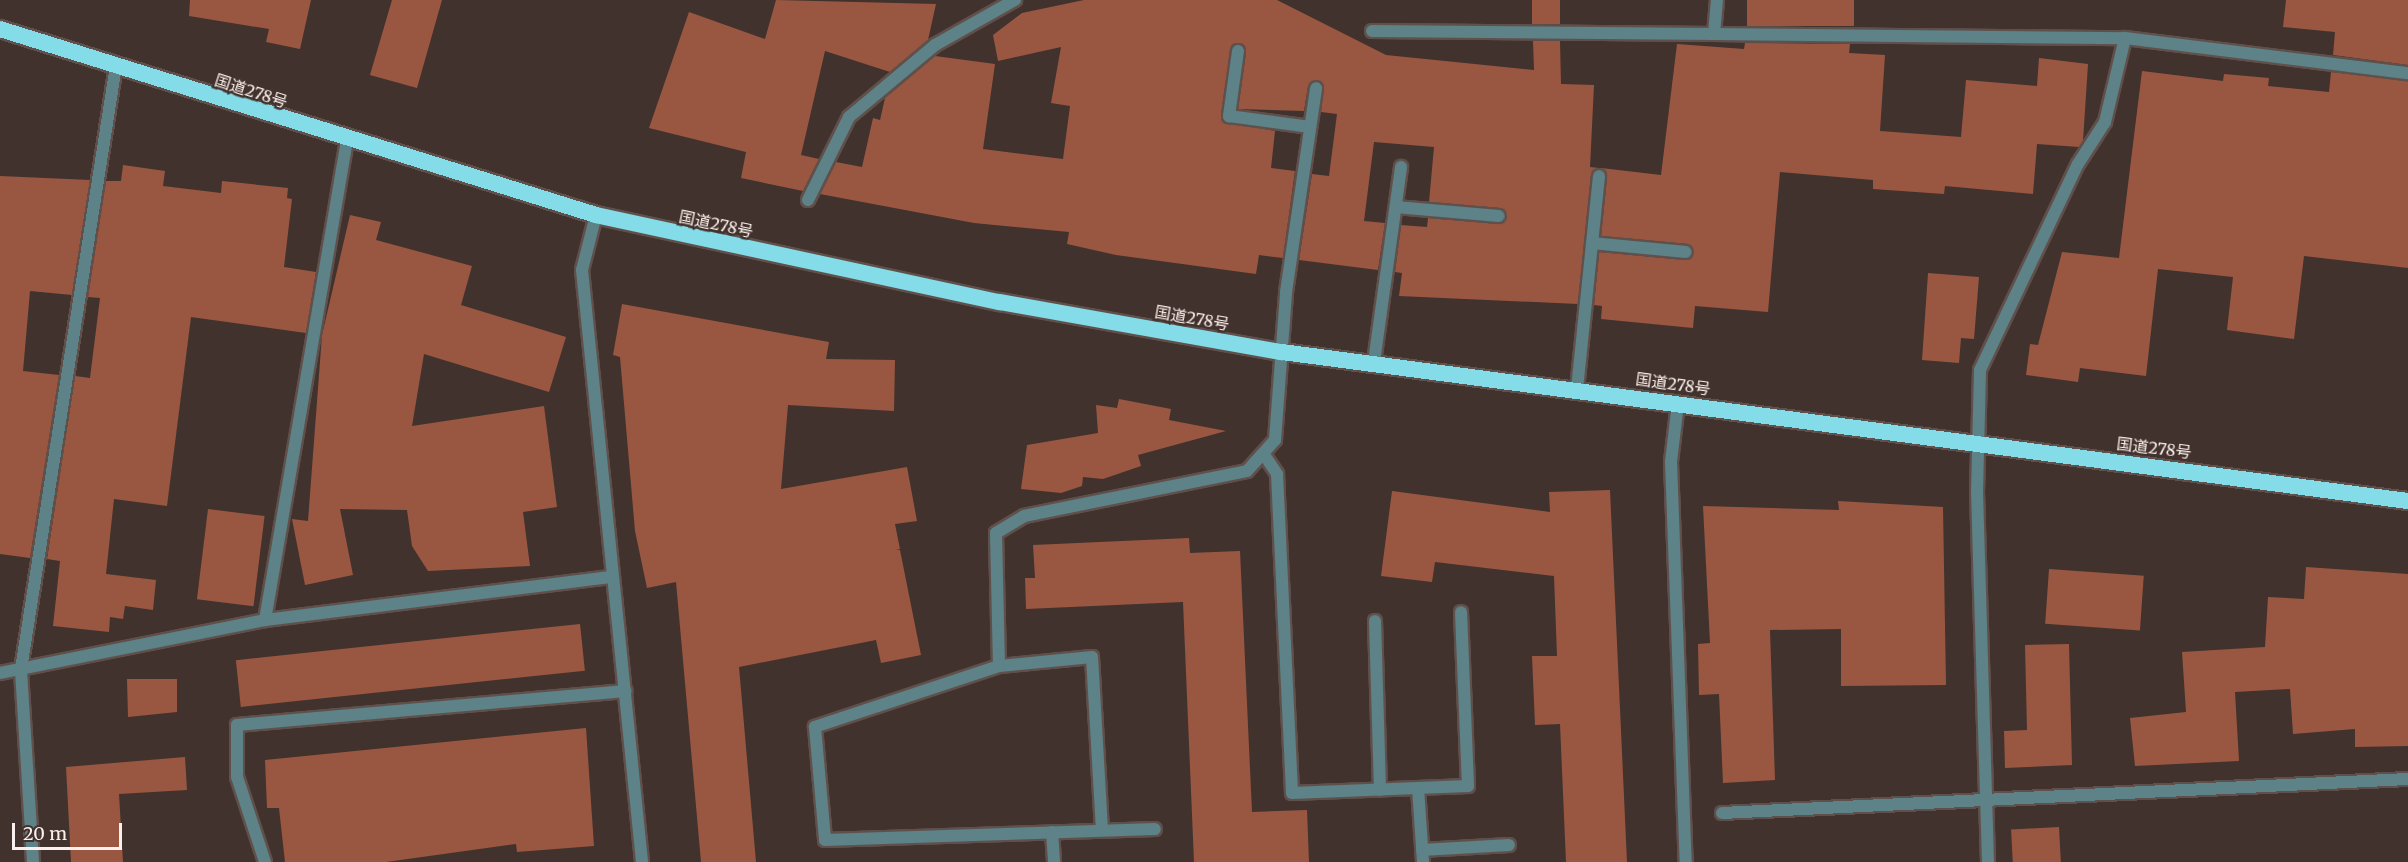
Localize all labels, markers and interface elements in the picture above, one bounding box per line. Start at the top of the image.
street label: 国道278号 [212,70,290,112]
street label: 国道278号 [677,207,755,241]
street label: 国道278号 [1153,302,1231,334]
street label: 国道278号 [1634,369,1712,399]
street label: 国道278号 [2116,434,2192,462]
scale bar [15,811,124,849]
text: 20 m [23,822,67,845]

